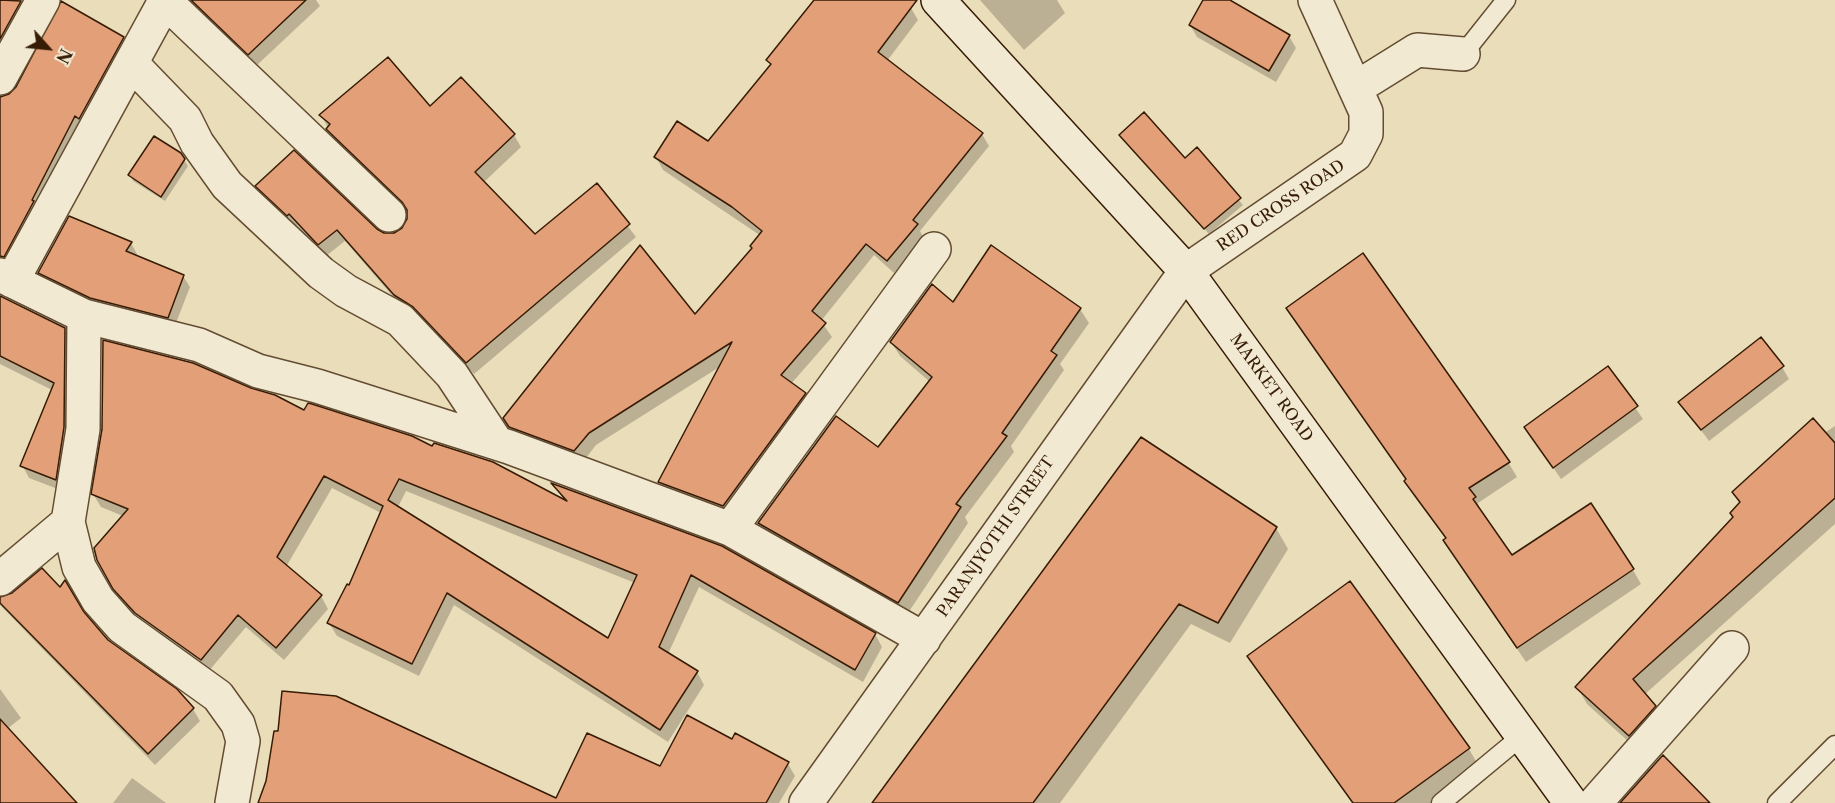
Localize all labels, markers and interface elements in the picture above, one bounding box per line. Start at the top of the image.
north arrow [18,18,78,78]
text: N [52,45,76,67]
street label: RED CROSS ROAD [1214,156,1348,256]
street label: MARKET ROAD [1225,330,1317,446]
street label: PARANJYOTHI STREET [933,453,1059,621]

